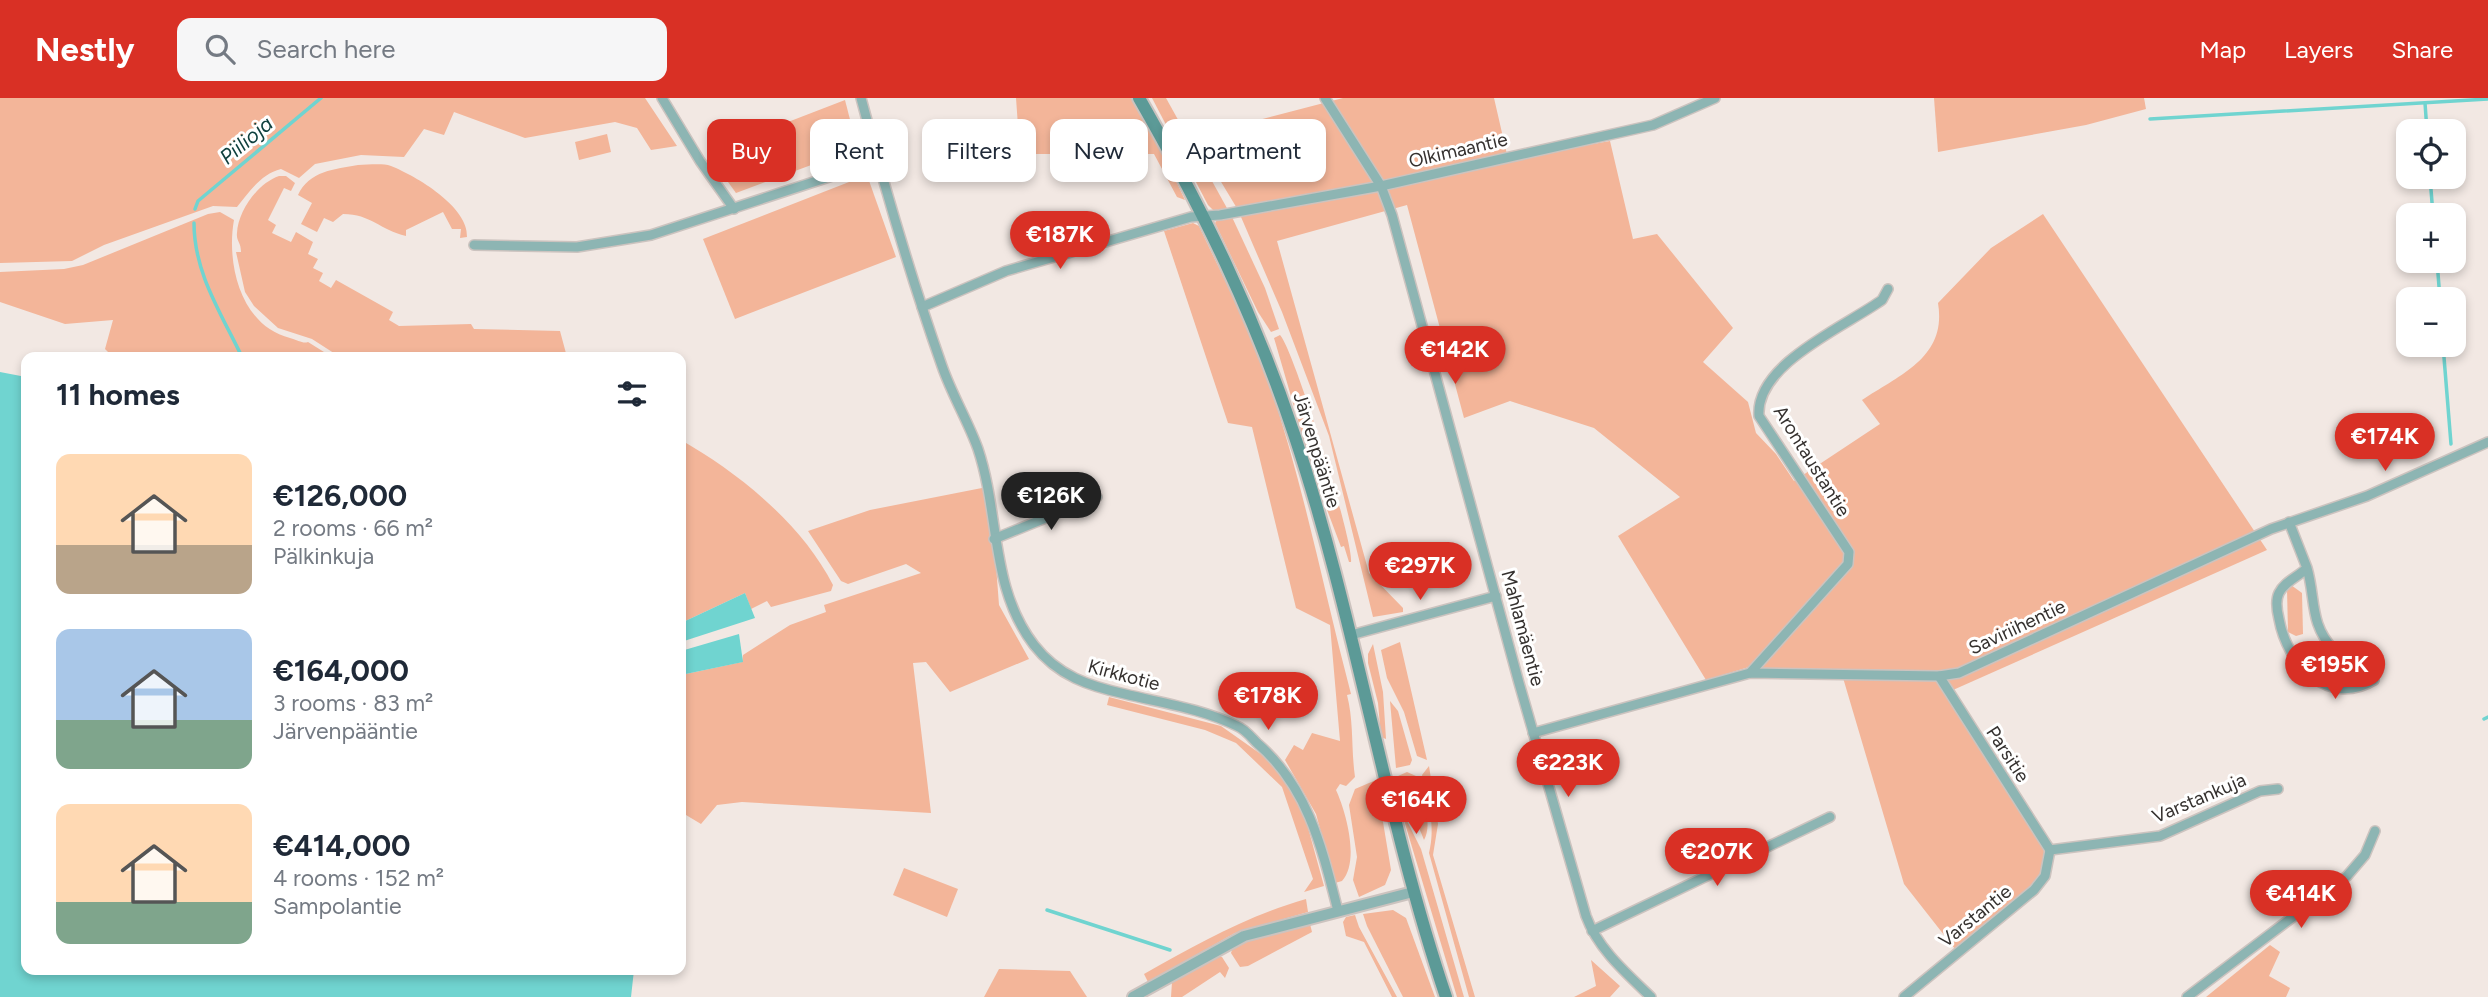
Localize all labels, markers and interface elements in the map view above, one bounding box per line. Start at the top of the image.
search box [177,18,667,81]
text: Nestly [35,30,135,69]
icon: search [201,30,239,68]
text: Search here [257,33,395,65]
text: Map [2199,35,2246,64]
text: Layers [2284,35,2353,64]
text: Share [2391,35,2453,64]
water label: Piilioja [214,111,278,169]
chip: Buy [707,119,796,182]
chip: Rent [810,119,908,182]
chip: Filters [922,119,1036,182]
chip: New [1050,119,1148,182]
chip: Apartment [1162,119,1326,182]
map controls [2396,119,2466,357]
button: locate [2396,119,2466,189]
street label: Olkimaantie [1406,127,1510,173]
button: + [2396,203,2466,273]
pin: €187K [1011,212,1109,271]
text: €187K [1026,220,1094,248]
button: − [2396,287,2466,357]
pin: €142K [1406,327,1504,386]
text: €142K [1421,335,1489,363]
icon: filters [613,375,651,413]
text: 11 homes [56,376,180,413]
street label: Järvenpääntie [1289,389,1345,511]
street label: Arontaustantie [1769,401,1855,521]
pin: €174K [2336,414,2434,473]
text: €174K [2351,422,2419,450]
pin: €126K [1002,472,1100,532]
text: €126,000 [273,477,407,514]
text: €126K [1017,481,1085,509]
icon: home [112,482,196,566]
text: 2 rooms · 66 m² [273,514,433,542]
text: Pälkinkuja [273,542,374,570]
pin: €297K [1371,542,1469,602]
text: €297K [1385,551,1455,579]
street label: Mahlamäentie [1496,568,1550,688]
street label: Saviriihentie [1965,595,2069,659]
pin: €195K [2286,642,2384,701]
text: €195K [2301,650,2369,678]
text: €164,000 [273,652,409,689]
street label: Kirkkotie [1085,654,1163,696]
icon: home [112,657,196,741]
pin: €178K [1219,672,1317,732]
text: €178K [1234,681,1302,709]
text: 3 rooms · 83 m² [273,689,433,717]
text: Järvenpääntie [273,717,418,745]
street label: Parsitie [1981,722,2035,786]
pin: €223K [1519,740,1617,799]
text: €223K [1533,748,1603,776]
street label: Varstankuja [2149,768,2249,828]
pin: €164K [1367,776,1465,836]
text: €164K [1382,785,1450,813]
text: €414,000 [273,827,411,864]
pin: €207K [1668,828,1766,888]
icon: home [112,832,196,916]
text: €207K [1681,837,1753,865]
text: 4 rooms · 152 m² [273,864,444,892]
pin: €414K [2252,870,2350,930]
text: €414K [2266,879,2336,907]
street label: Varstantie [1934,880,2016,952]
text: Sampolantie [273,892,402,920]

